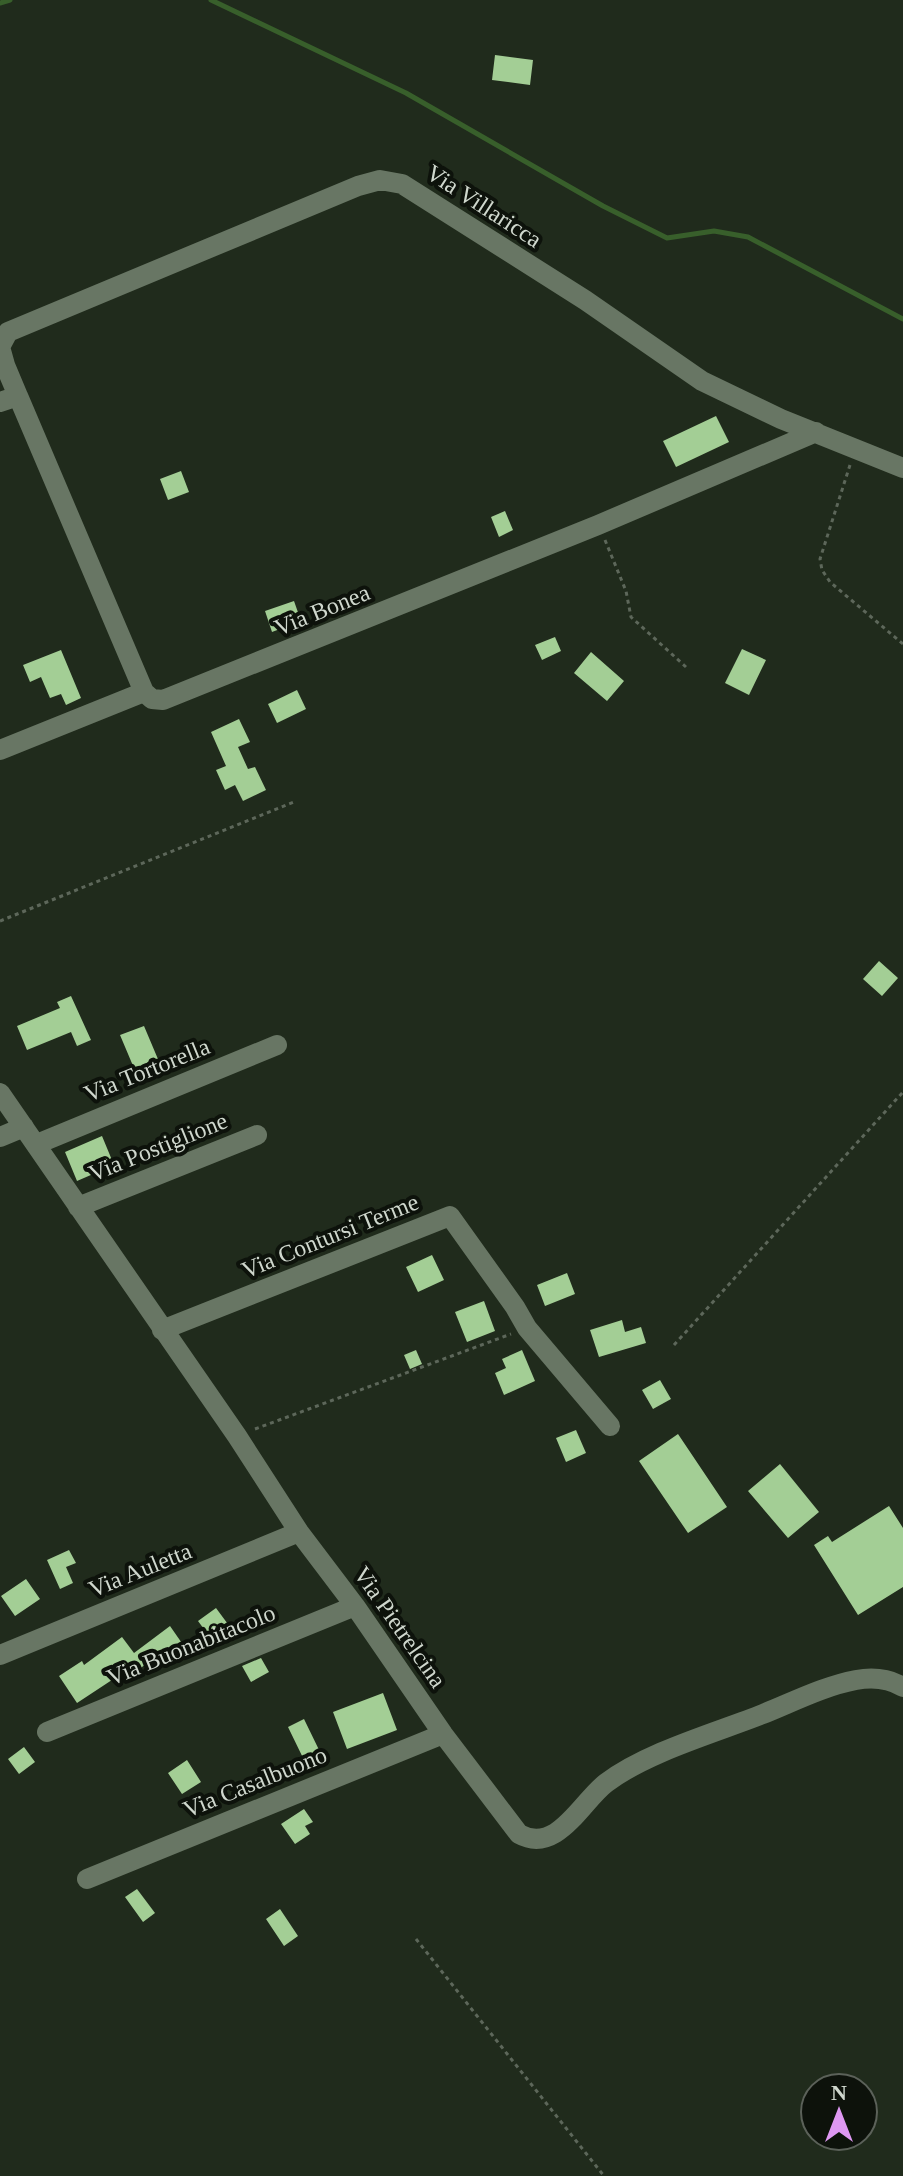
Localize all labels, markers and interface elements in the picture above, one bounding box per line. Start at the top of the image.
street label: Via Villaricca [422,159,547,253]
street label: Via Bonea [271,579,374,641]
street label: Via Tortorella [80,1033,214,1107]
street label: Via Postiglione [85,1107,231,1187]
street label: Via Contursi Terme [238,1189,422,1283]
street label: Via Auletta [85,1537,196,1602]
street label: Via Pietrelcina [349,1561,452,1693]
street label: Via Buonabitacolo [103,1599,279,1691]
street label: Via Casalbuono [179,1741,331,1823]
north arrow [799,2072,879,2152]
text: N [831,2080,847,2105]

